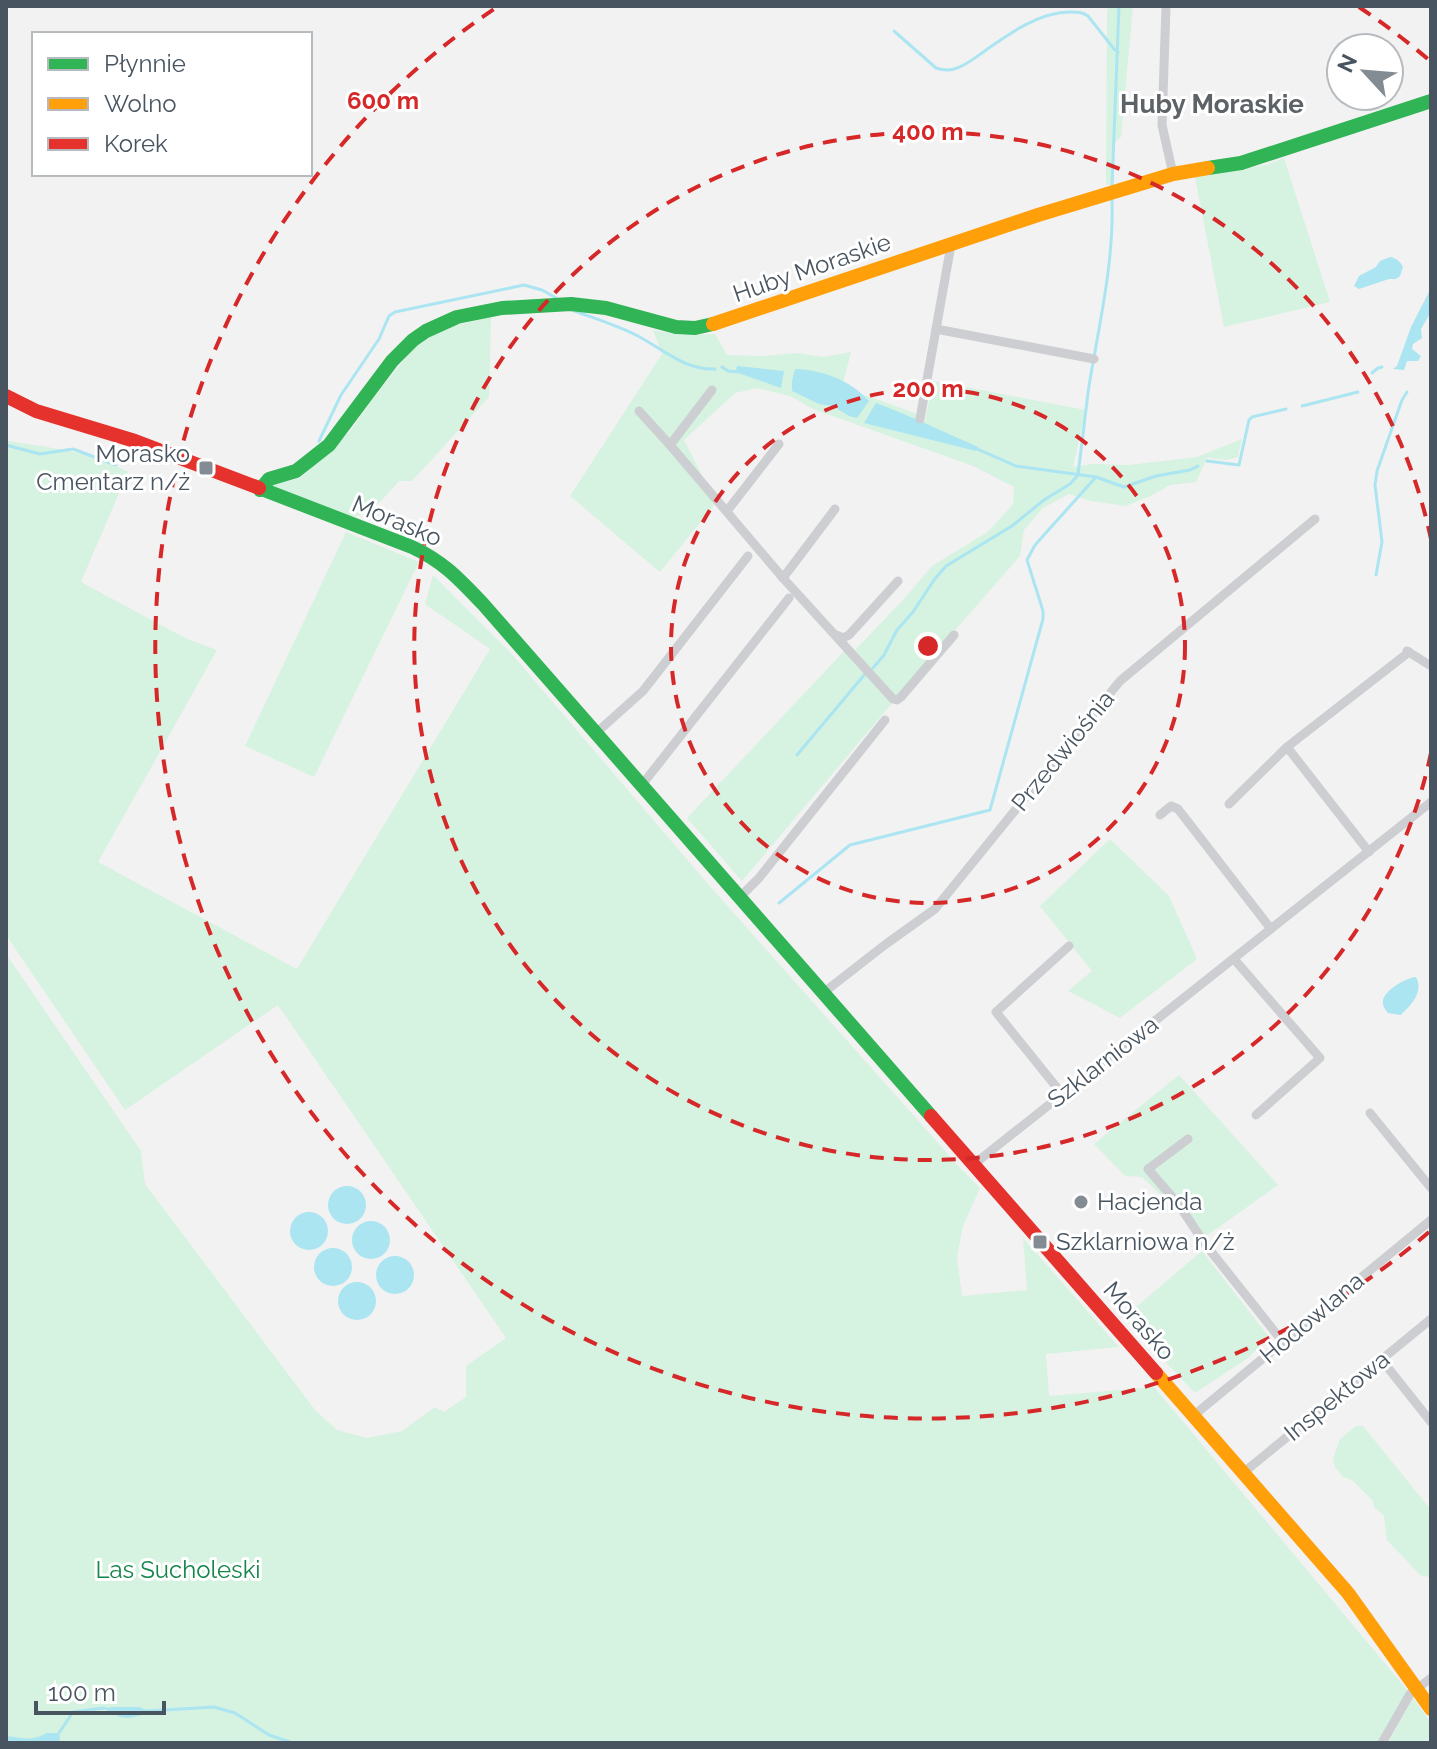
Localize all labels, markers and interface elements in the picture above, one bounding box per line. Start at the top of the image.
legend [32,32,312,176]
north arrow [1325,32,1405,112]
text: Płynnie [104,49,186,78]
text: N [1332,50,1362,76]
text: 600 m [347,86,419,115]
text: Wolno [104,89,177,118]
district label: Huby Moraskie [1120,89,1304,119]
text: 400 m [892,117,964,146]
text: Korek [104,129,168,158]
street label: Huby Moraskie [729,227,895,308]
text: 200 m [892,374,964,403]
place label: Morasko Cmentarz n/ż [36,439,190,496]
marker: Morasko Cmentarz n/ż [197,459,215,477]
street label: Morasko [348,489,446,552]
centre of rings [914,632,942,660]
street label: Przedwiośnia [1005,685,1120,817]
street label: Szklarniowa [1042,1009,1164,1114]
place label: Hacjenda [1097,1187,1202,1216]
marker: Hacjenda [1072,1193,1090,1211]
place label: Szklarniowa n/ż [1056,1227,1235,1256]
marker: Szklarniowa n/ż [1031,1233,1049,1251]
street label: Hodowlana [1254,1266,1370,1369]
street label: Morasko [1097,1275,1181,1366]
street label: Inspektowa [1278,1344,1395,1447]
park label: Las Sucholeski [95,1555,261,1584]
scale bar [36,1665,164,1715]
text: 100 m [48,1678,116,1707]

